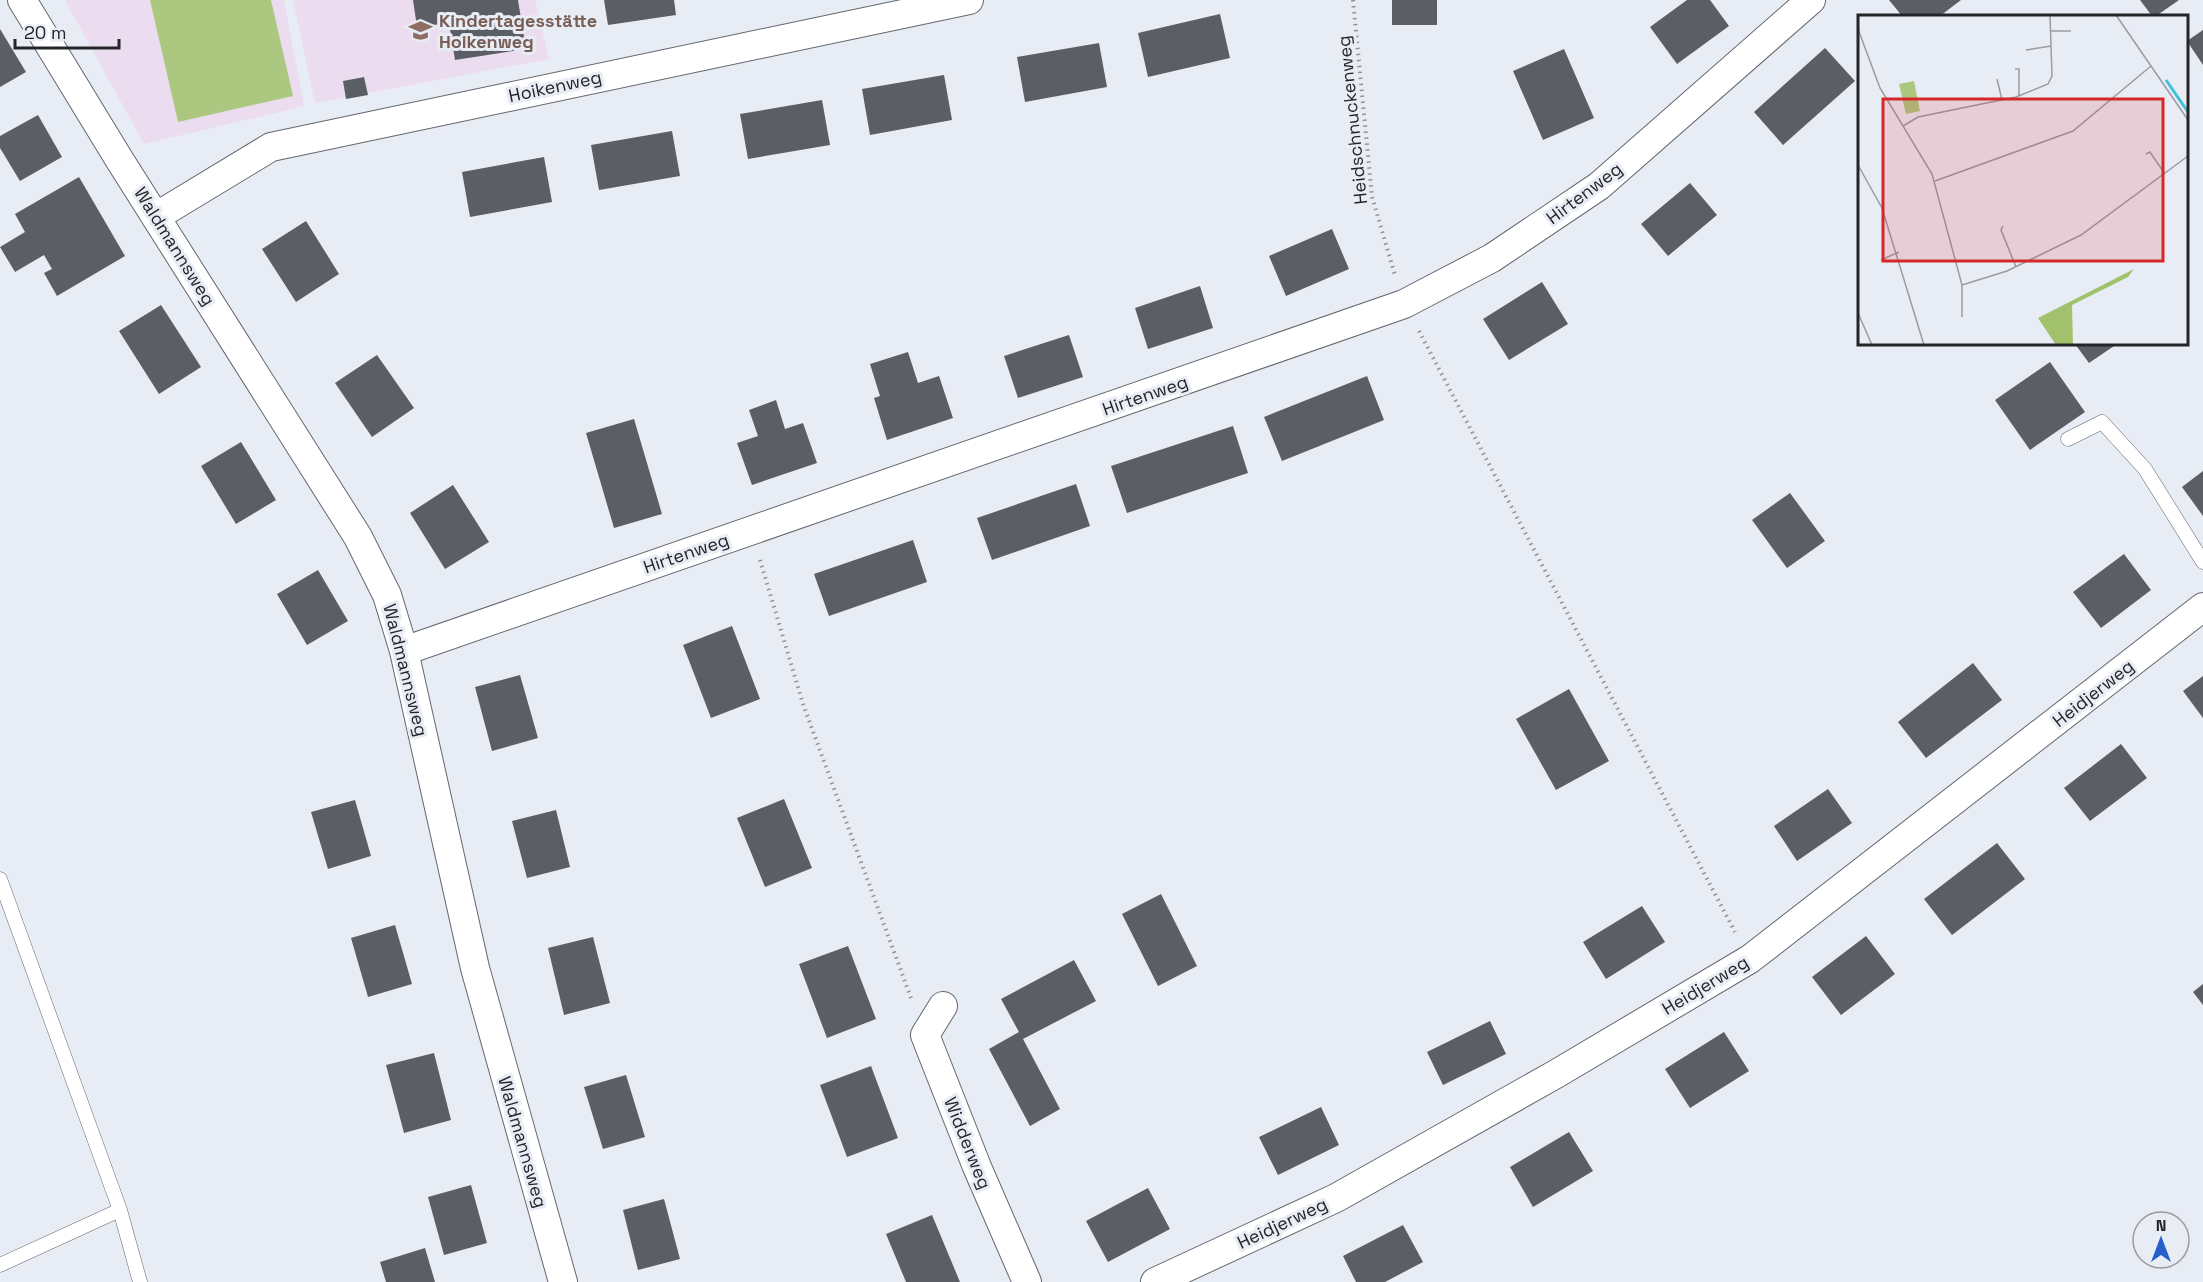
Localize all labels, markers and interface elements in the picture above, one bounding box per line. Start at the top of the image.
place label: Kindertagesstätte Hoikenweg [439,9,597,53]
scale bar [15,12,118,50]
inset map [1858,15,2188,345]
school or university icon: Kindertagesstätte Hoikenweg [408,17,434,43]
text: 20 m [24,21,67,44]
street label: Heidschnuckenweg [1332,34,1372,206]
street label: Hoikenweg [506,65,604,107]
street label: Hirtenweg [1542,157,1626,229]
street label: Waldmannsweg [129,182,221,310]
street label: Hirtenweg [1099,370,1191,420]
street label: Hirtenweg [640,528,732,578]
street label: Waldmannsweg [378,601,434,739]
street label: Heidjerweg [2048,654,2138,732]
street label: Heidjerweg [1658,950,1752,1020]
street label: Waldmannsweg [493,1074,553,1210]
street label: Widderweg [939,1094,997,1192]
street label: Heidjerweg [1233,1192,1331,1254]
north arrow [2131,1210,2191,1270]
text: N [2156,1215,2166,1236]

